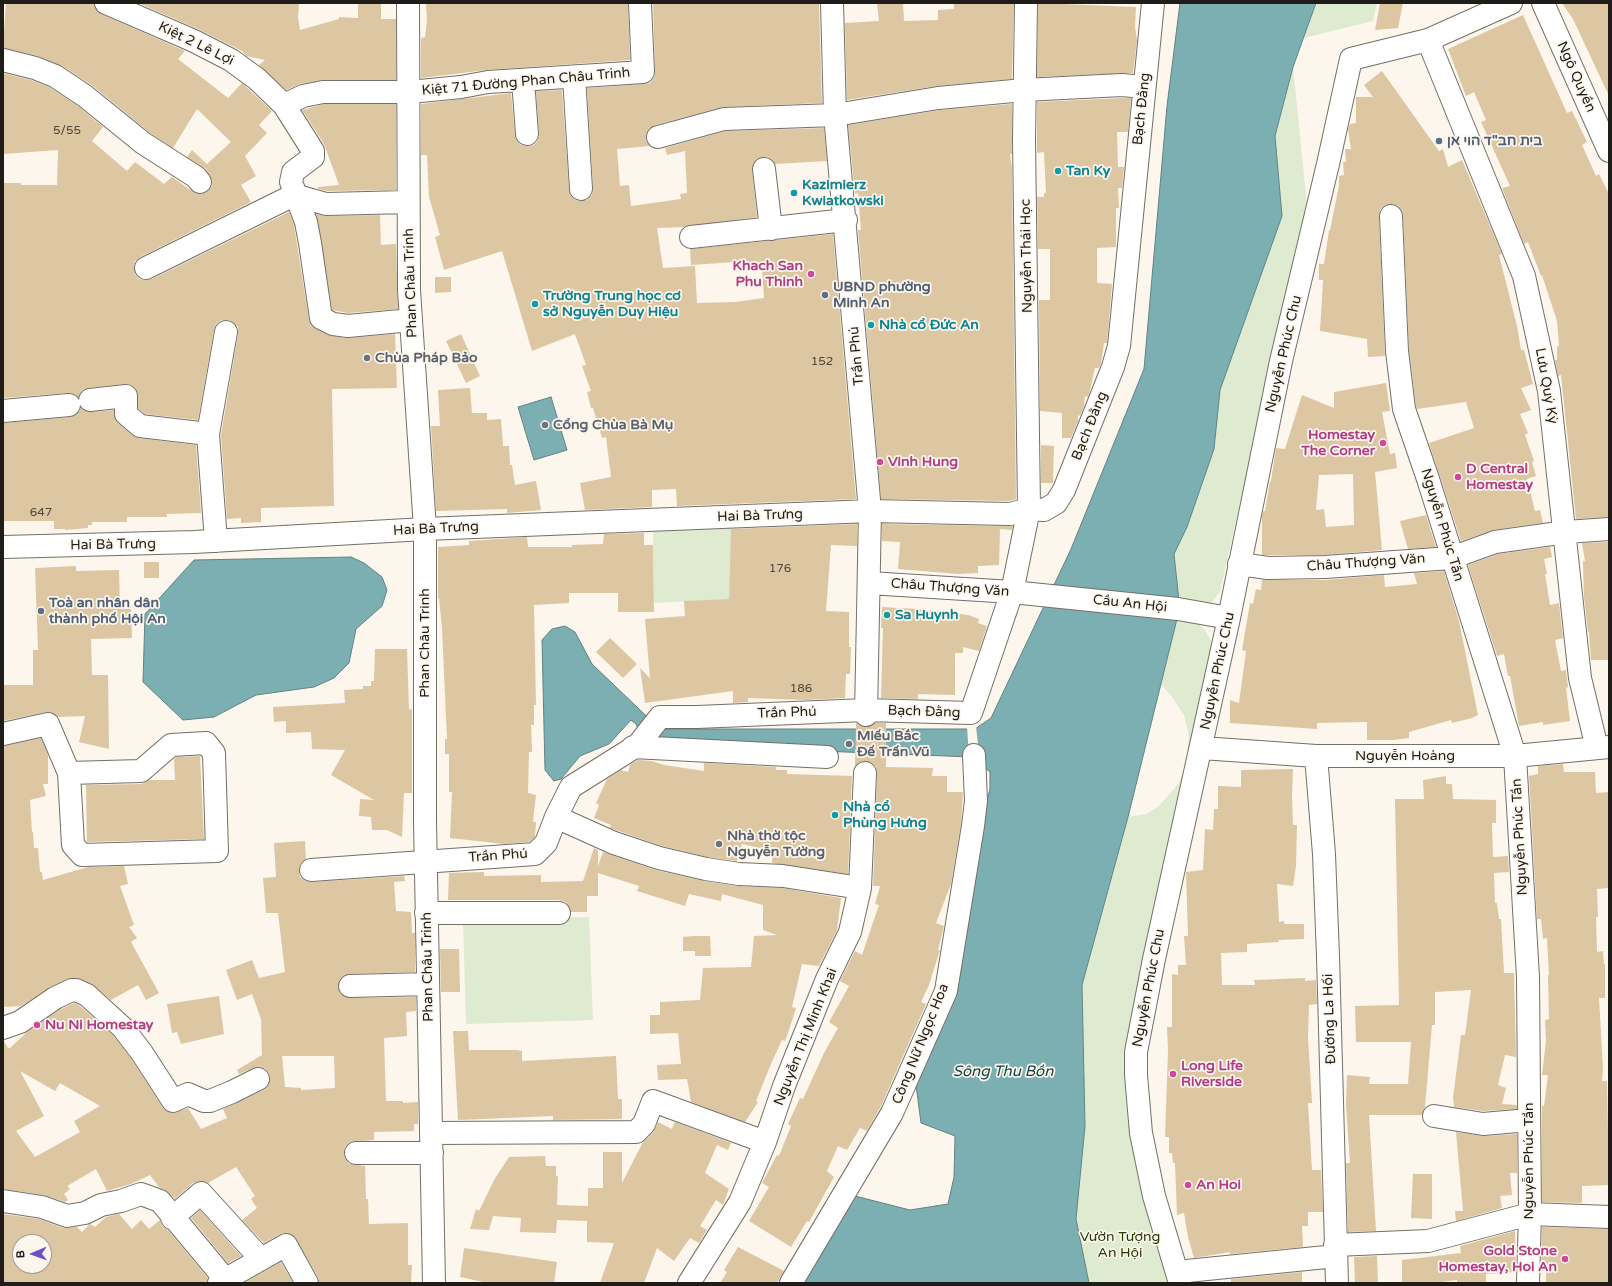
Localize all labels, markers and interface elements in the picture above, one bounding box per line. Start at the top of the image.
street label: Kiệt 2 Lê Lợi [156,18,236,70]
street label: Ngô Quyền [1553,39,1599,115]
street label: Kiệt 71 Đường Phan Châu Trinh [421,65,631,99]
street label: Bạch Đằng [1130,72,1154,146]
house number: 5/55 [53,124,81,138]
place label: בית חב"ד הוי אן [1447,133,1542,149]
marker: בית חב"ד הוי אן [1434,136,1444,146]
place label: Tan Ky [1066,163,1110,179]
marker: Tan Ky [1053,166,1063,176]
place label: Kazimierz Kwiatkowski [802,177,884,210]
marker: Kazimierz Kwiatkowski [789,188,799,198]
street label: Nguyễn Thái Học [1018,199,1036,313]
street label: Phan Châu Trinh [401,228,421,338]
place label: Khach San Phu Thinh [733,258,803,290]
marker: Khach San Phu Thinh [806,269,816,279]
place label: UBND phường Minh An [833,279,931,312]
place label: Trường Trung học cơ sở Nguyễn Duy Hiệu [543,288,681,320]
marker: UBND phường Minh An [820,290,830,300]
street label: Nguyễn Phúc Chu [1262,294,1306,414]
marker: Trường Trung học cơ sở Nguyễn Duy Hiệu [530,299,540,309]
place label: Nhà cổ Đức An [879,317,979,333]
marker: Nhà cổ Đức An [866,320,876,330]
street label: Trần Phú [846,326,868,386]
street label: Lưu Quý Kỳ [1531,347,1561,425]
place label: Chùa Pháp Bảo [375,350,478,366]
marker: Chùa Pháp Bảo [362,353,372,363]
house number: 152 [811,355,833,369]
street label: Bạch Đằng [1069,389,1111,463]
place label: Cổng Chùa Bà Mụ [553,417,673,433]
marker: Cổng Chùa Bà Mụ [540,420,550,430]
place label: Homestay The Corner [1301,427,1375,460]
marker: Homestay The Corner [1378,438,1388,448]
place label: Vinh Hung [888,454,958,470]
marker: Vinh Hung [875,457,885,467]
place label: D Central Homestay [1466,461,1533,494]
street label: Nguyễn Phúc Tần [1417,467,1467,583]
marker: D Central Homestay [1453,472,1463,482]
house number: 647 [30,506,52,520]
street label: Hai Bà Trưng [717,506,803,526]
street label: Hai Bà Trưng [393,518,479,540]
street label: Hai Bà Trưng [70,536,156,554]
street label: Châu Thượng Văn [1306,550,1426,576]
house number: 176 [769,562,791,576]
street label: Châu Thượng Văn [890,575,1010,601]
street label: Phan Châu Trinh [417,588,433,698]
street label: Cầu An Hội [1092,592,1168,616]
place label: Toà an nhân dân thành phố Hội An [49,595,166,628]
marker: Toà an nhân dân thành phố Hội An [36,606,46,616]
place label: Sa Huynh [895,607,959,623]
marker: Sa Huynh [882,610,892,620]
street label: Nguyễn Phúc Chu [1197,611,1239,731]
house number: 186 [790,682,812,696]
street label: Bạch Đằng [887,702,961,722]
street label: Trần Phú [757,704,817,722]
place label: Miếu Bắc Đế Trấn Vũ [857,728,930,760]
marker: Miếu Bắc Đế Trấn Vũ [844,739,854,749]
street label: Nguyễn Hoàng [1355,748,1455,764]
street label: Nguyễn Phúc Tần [1509,778,1531,896]
place label: Nhà cổ Phùng Hưng [843,799,927,832]
marker: Nhà cổ Phùng Hưng [830,810,840,820]
place label: Nhà thờ tộc Nguyễn Tường [727,828,825,860]
marker: Nhà thờ tộc Nguyễn Tường [714,839,724,849]
street label: Trần Phú [468,846,528,866]
street label: Phan Châu Trinh [419,912,437,1022]
street label: Nguyễn Phúc Chu [1129,927,1169,1049]
street label: Nguyễn Thị Minh Khai [771,966,841,1108]
street label: Đường La Hối [1320,973,1340,1065]
street label: Công Nữ Ngọc Hoa [889,981,953,1107]
place label: Nu Ni Homestay [45,1017,153,1033]
marker: Nu Ni Homestay [32,1020,42,1030]
place label: Long Life Riverside [1181,1058,1243,1090]
water label: Sông Thu Bồn [953,1063,1053,1081]
marker: Long Life Riverside [1168,1069,1178,1079]
street label: Nguyễn Phúc Tần [1521,1102,1537,1220]
place label: An Hoi [1196,1177,1241,1193]
marker: An Hoi [1183,1180,1193,1190]
park label: Vườn Tượng An Hội [1080,1229,1160,1262]
north arrow [12,1234,52,1274]
place label: Gold Stone Homestay, Hoi An [1438,1243,1557,1276]
text: B [14,1250,27,1258]
marker: Gold Stone Homestay, Hoi An [1560,1254,1570,1264]

